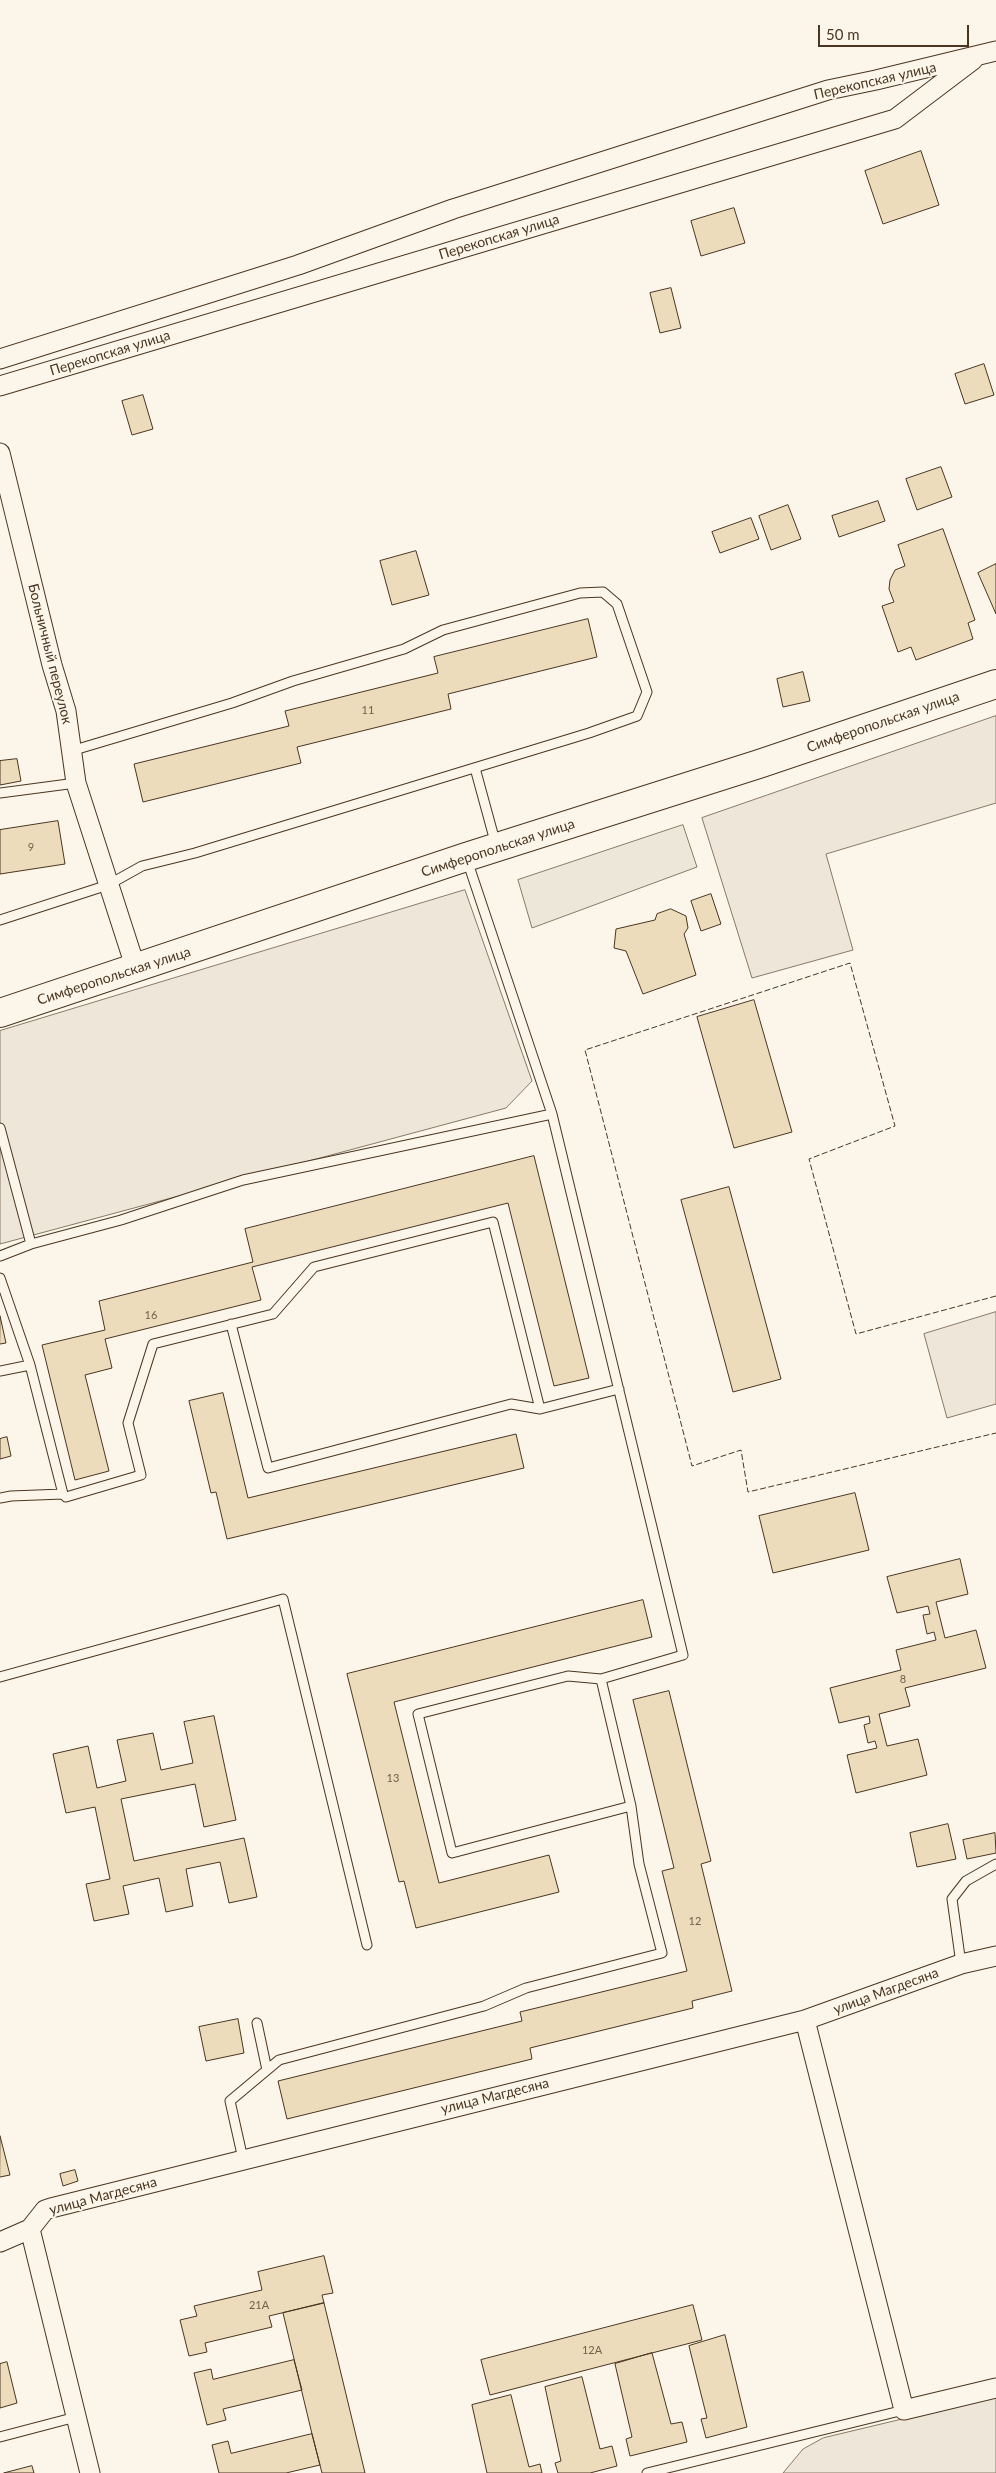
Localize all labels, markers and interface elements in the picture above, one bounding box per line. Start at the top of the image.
scale bar [821,15,972,47]
text: 50 m [826,25,860,43]
street label: Перекопская улица [812,59,938,103]
street label: Перекопская улица [437,211,561,263]
street label: Перекопская улица [48,327,172,379]
street label: Больничный переулок [24,582,76,726]
street label: Симферопольская улица [804,688,962,756]
house number: 11 [362,703,374,717]
street label: Симферопольская улица [419,815,577,881]
house number: 9 [28,840,34,854]
street label: Симферопольская улица [35,943,193,1009]
house number: 16 [145,1308,157,1322]
house number: 8 [900,1672,906,1686]
house number: 13 [387,1771,399,1785]
house number: 12 [689,1914,701,1928]
street label: улица Магдесяна [831,1964,941,2018]
street label: улица Магдесяна [439,2074,551,2118]
street label: улица Магдесяна [47,2174,159,2218]
house number: 21А [249,2298,269,2312]
house number: 12А [582,2343,602,2357]

